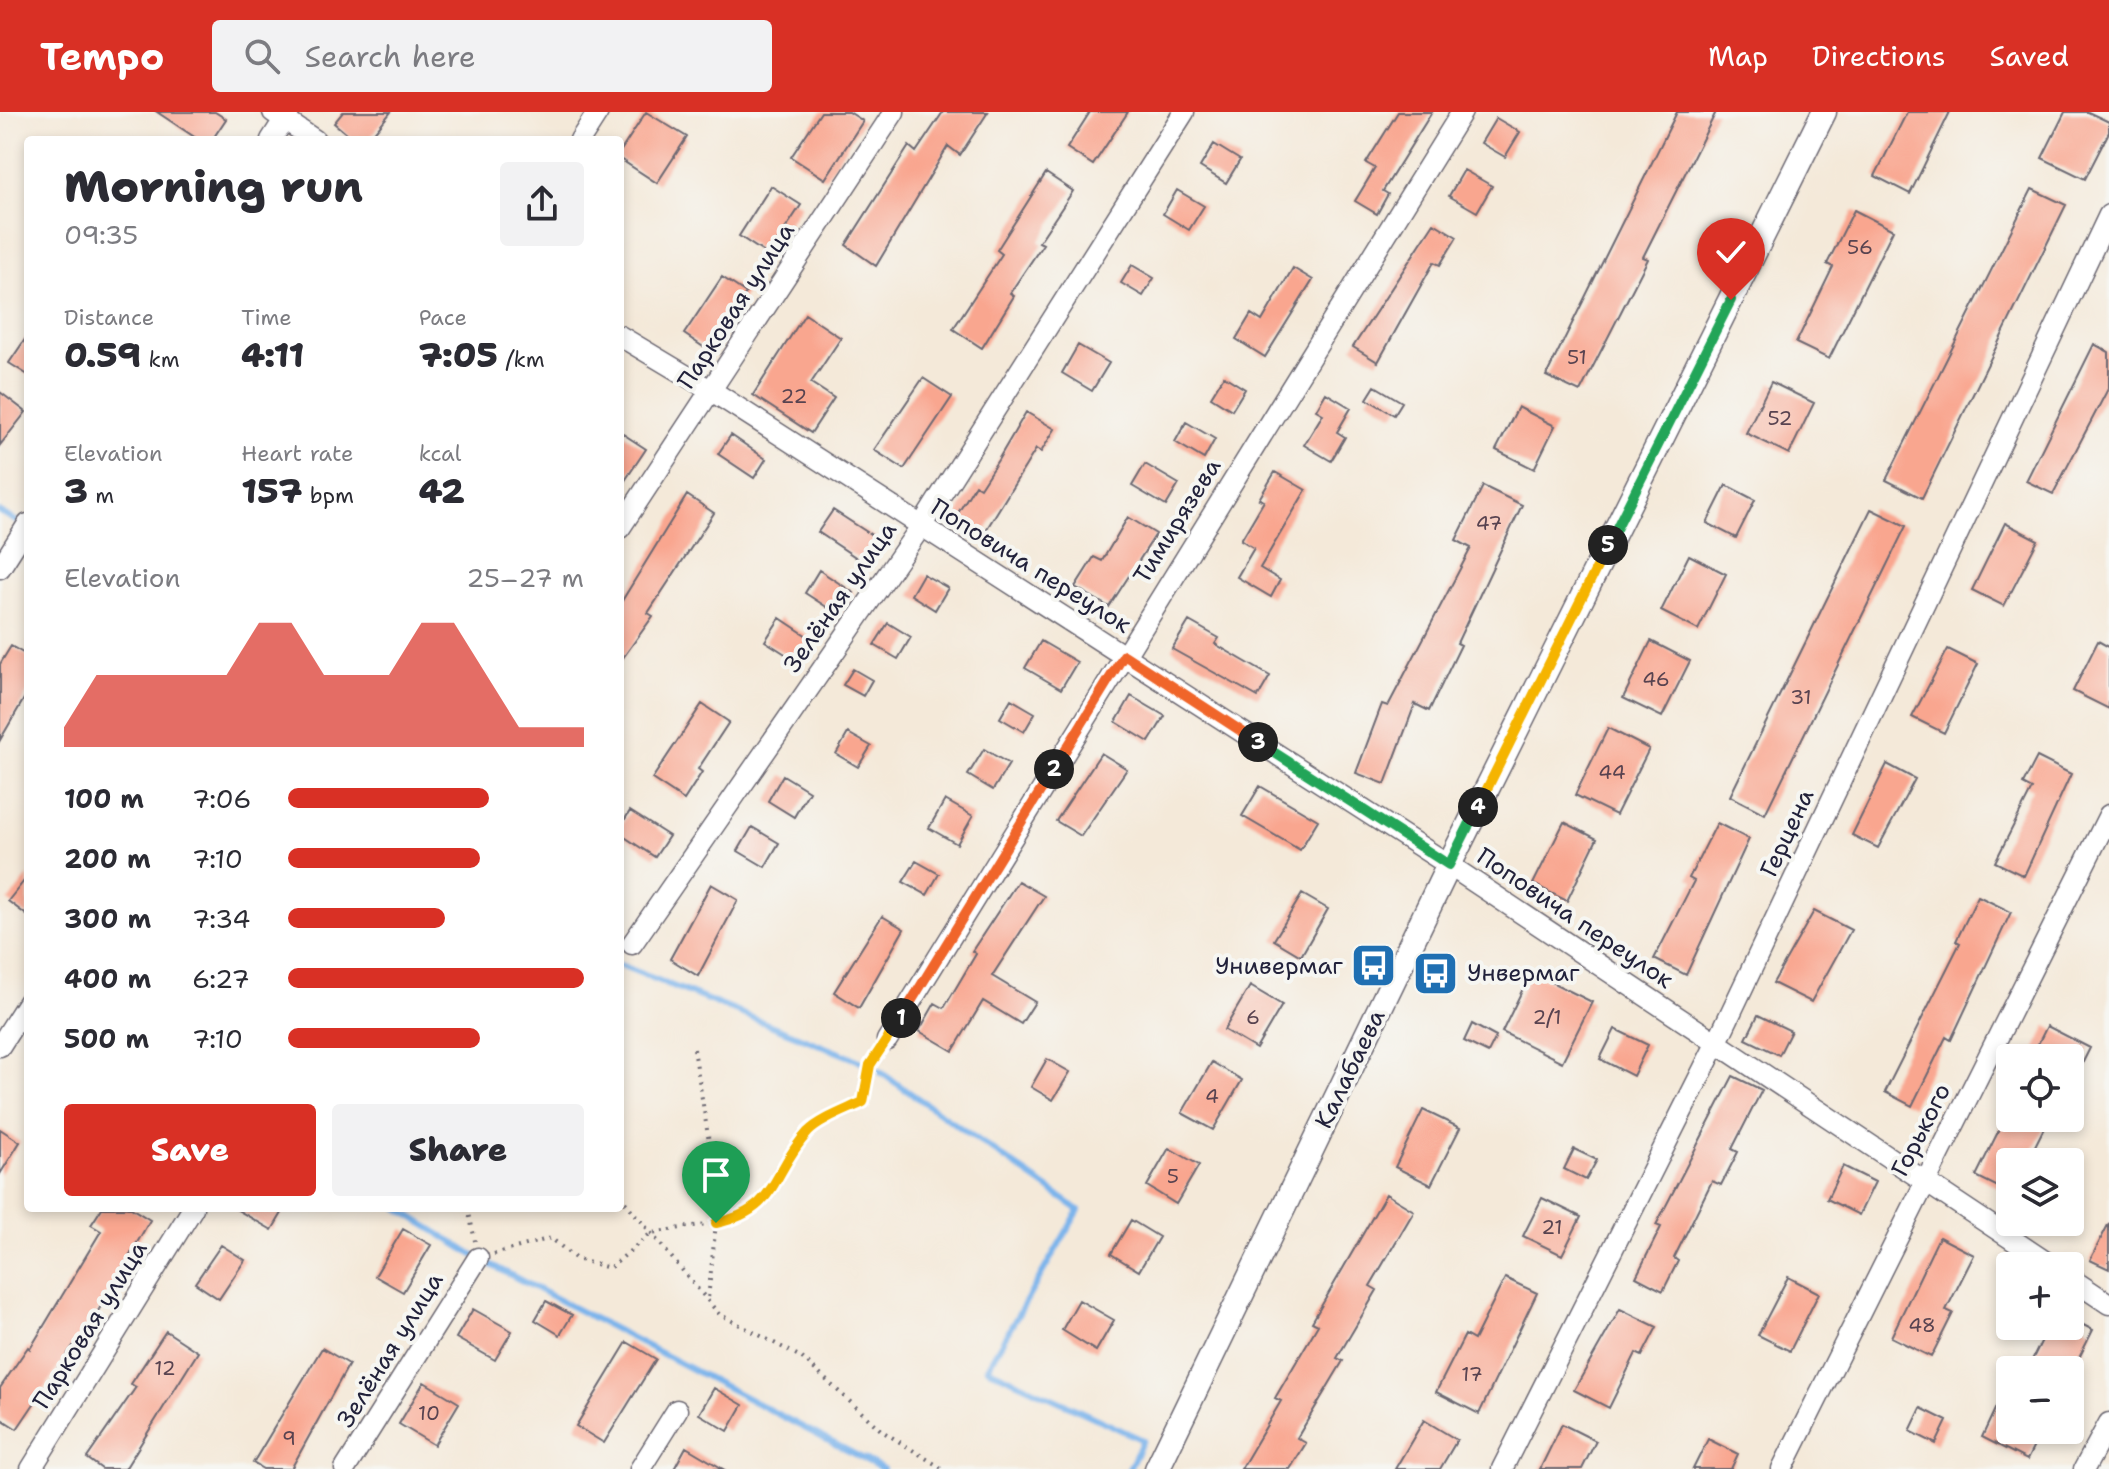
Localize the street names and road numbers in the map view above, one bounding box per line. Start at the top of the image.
street label: Парковая улица [670,217,802,395]
street label: Тимирязева [1126,452,1228,590]
street label: Поповича переулок [925,491,1137,641]
street label: Зелёная улица [776,515,904,679]
street label: Герцена [1753,784,1821,882]
street label: Поповича переулок [1471,840,1680,996]
street label: Калабаева [1307,1004,1393,1134]
street label: Горького [1884,1078,1958,1182]
street label: Парковая улица [25,1235,155,1415]
street label: Зелёная улица [329,1266,451,1434]

